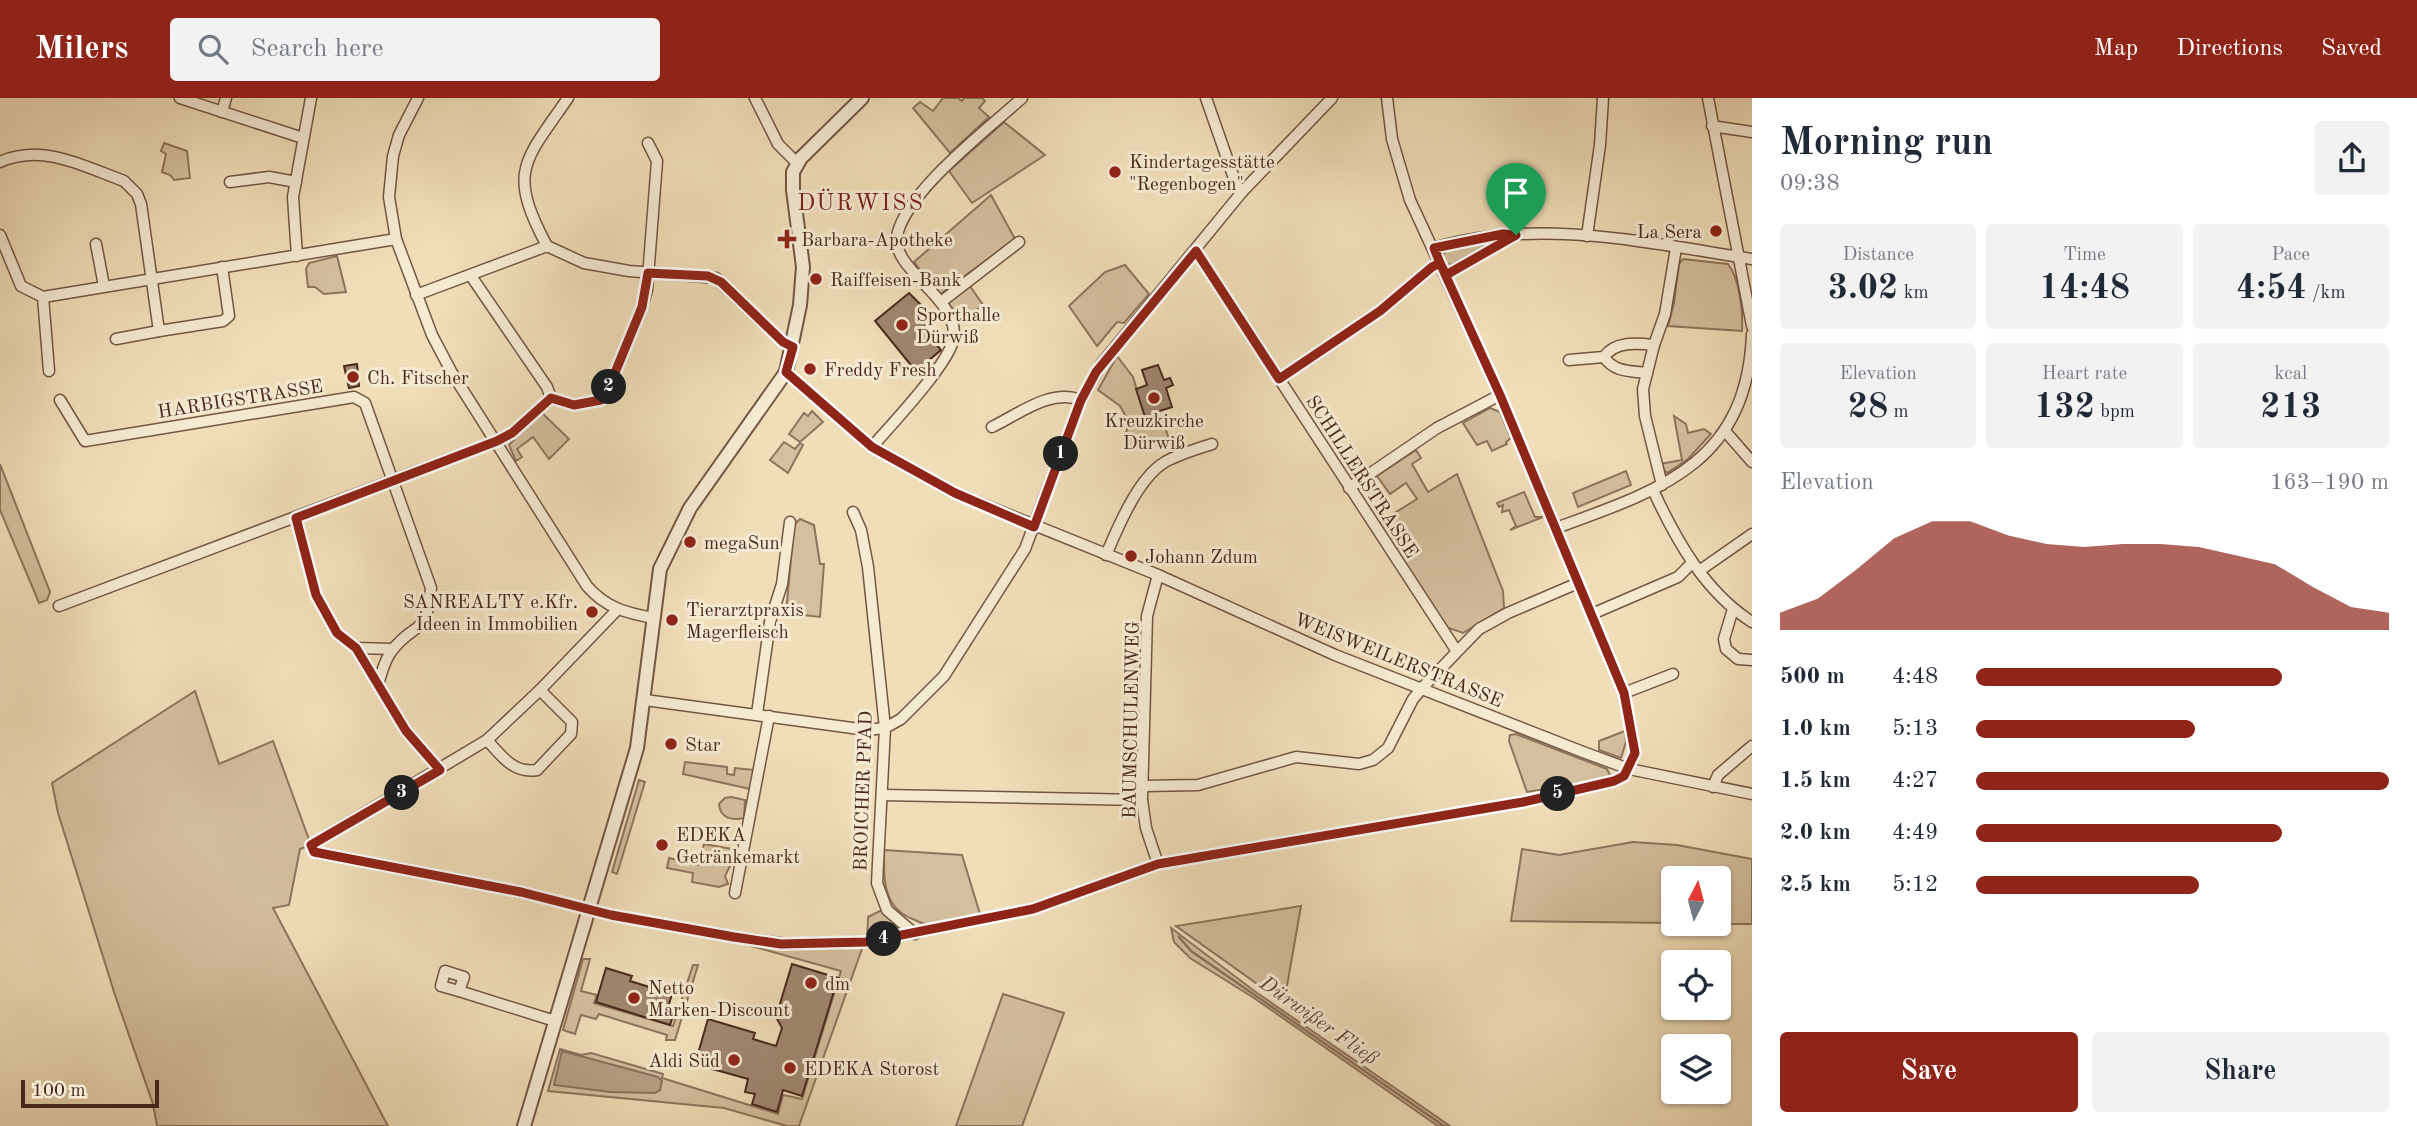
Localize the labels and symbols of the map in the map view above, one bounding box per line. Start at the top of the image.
place label: Kindertagesstätte "Regenbogen" [1129,154,1275,195]
pin [1486,163,1546,235]
marker: Kindertagesstätte "Regenbogen" [1107,164,1123,180]
district label: DÜRWISS [797,188,925,215]
marker: La Sera [1708,223,1724,239]
place label: La Sera [1637,224,1703,243]
marker: Barbara-Apotheke [779,231,795,247]
place label: Barbara-Apotheke [801,232,953,251]
marker: Raiffeisen-Bank [808,271,824,287]
place label: Raiffeisen-Bank [830,272,962,291]
place label: Sporthalle Dürwiß [916,307,1000,348]
marker: Sporthalle Dürwiß [894,317,910,333]
marker: Freddy Fresh [802,361,818,377]
place label: Freddy Fresh [824,362,937,381]
marker: Ch. Fitscher [345,369,361,385]
place label: Ch. Fitscher [367,370,469,389]
pin: 2 [592,370,626,404]
street label: HARBIGSTRASSE [156,378,325,423]
marker: Kreuzkirche Dürwiß [1146,390,1162,406]
street label: SCHILLERSTRASSE [1301,393,1420,562]
place label: Kreuzkirche Dürwiß [1104,413,1204,454]
pin: 1 [1044,436,1078,472]
marker: megaSun [682,534,698,550]
place label: megaSun [704,535,780,554]
marker: Johann Zdum [1123,548,1139,564]
place label: Johann Zdum [1145,549,1258,568]
place label: SANREALTY e.Kfr. Ideen in Immobilien [403,594,578,635]
place label: Tierarztpraxis Magerfleisch [686,602,804,643]
marker: SANREALTY e.Kfr. Ideen in Immobilien [584,604,600,620]
street label: WEISWEILERSTRASSE [1291,611,1505,712]
marker: Tierarztpraxis Magerfleisch [664,612,680,628]
street label: BAUMSCHULENWEG [1121,621,1144,819]
street label: BROICHER PFAD [852,710,877,872]
marker: Star [663,736,679,752]
place label: Star [685,737,721,756]
pin: 3 [384,776,420,810]
pin: 5 [1540,776,1576,812]
place label: EDEKA Getränkemarkt [676,827,800,868]
marker: EDEKA Getränkemarkt [654,837,670,853]
north arrow [1661,866,1731,936]
pin: 4 [866,922,902,956]
water label: Dürwißer Fließ [1255,972,1382,1070]
marker: dm [803,975,819,991]
place label: dm [825,976,850,995]
place label: Netto Marken-Discount [648,980,790,1021]
marker: Netto Marken-Discount [626,990,642,1006]
marker: Aldi Süd [726,1052,742,1068]
place label: Aldi Süd [648,1053,720,1072]
marker: EDEKA Storost [782,1060,798,1076]
place label: EDEKA Storost [804,1061,939,1080]
scale bar [21,1077,159,1109]

